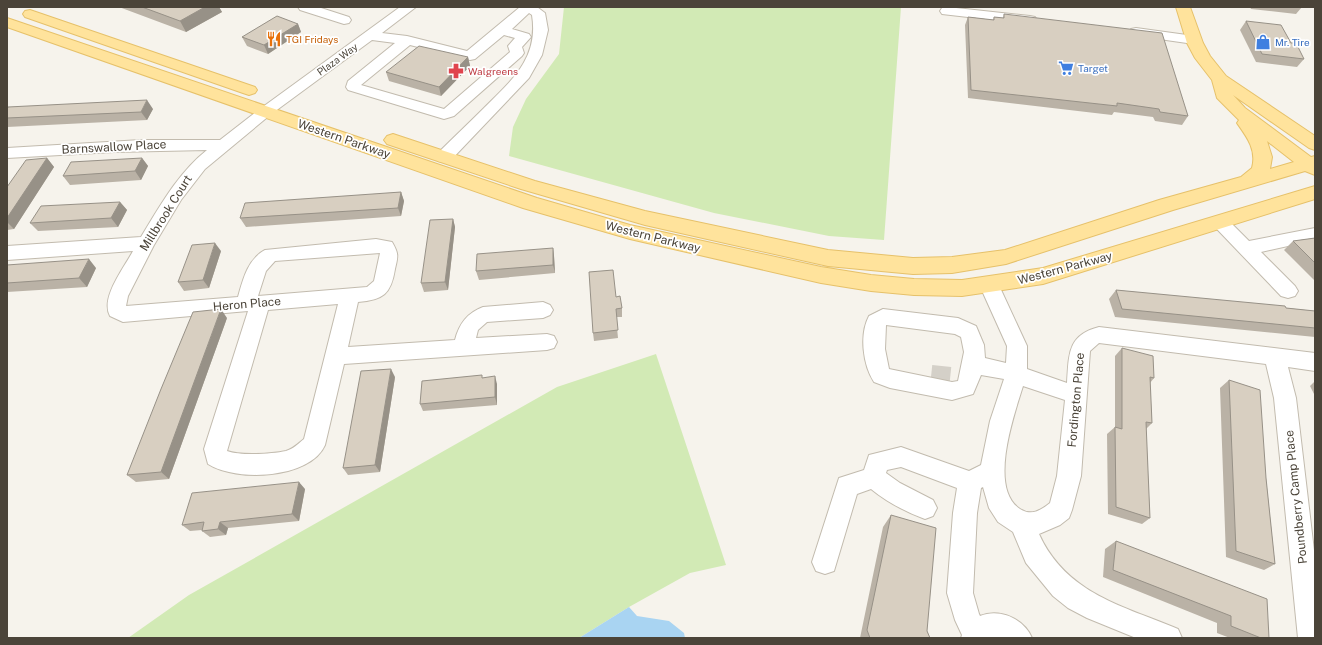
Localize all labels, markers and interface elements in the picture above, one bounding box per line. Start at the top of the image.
restaurant icon: TGI Fridays [265,30,283,48]
place label: TGI Fridays [286,33,338,45]
shop icon: Mr. Tire [1254,33,1272,51]
place label: Mr. Tire [1275,36,1310,48]
street label: Plaza Way [314,40,360,78]
supermarket icon: Target [1057,59,1075,77]
pharmacy icon: Walgreens [447,62,465,80]
place label: Target [1078,62,1108,74]
place label: Walgreens [468,65,518,77]
street label: Western Parkway [296,117,393,162]
street label: Barnswallow Place [61,137,167,157]
street label: Millbrook Court [137,172,195,254]
street label: Western Parkway [604,218,702,256]
street label: Western Parkway [1016,249,1114,287]
street label: Heron Place [212,294,282,314]
street label: Fordington Place [1065,352,1087,448]
street label: Poundberry Camp Place [1282,429,1310,565]

